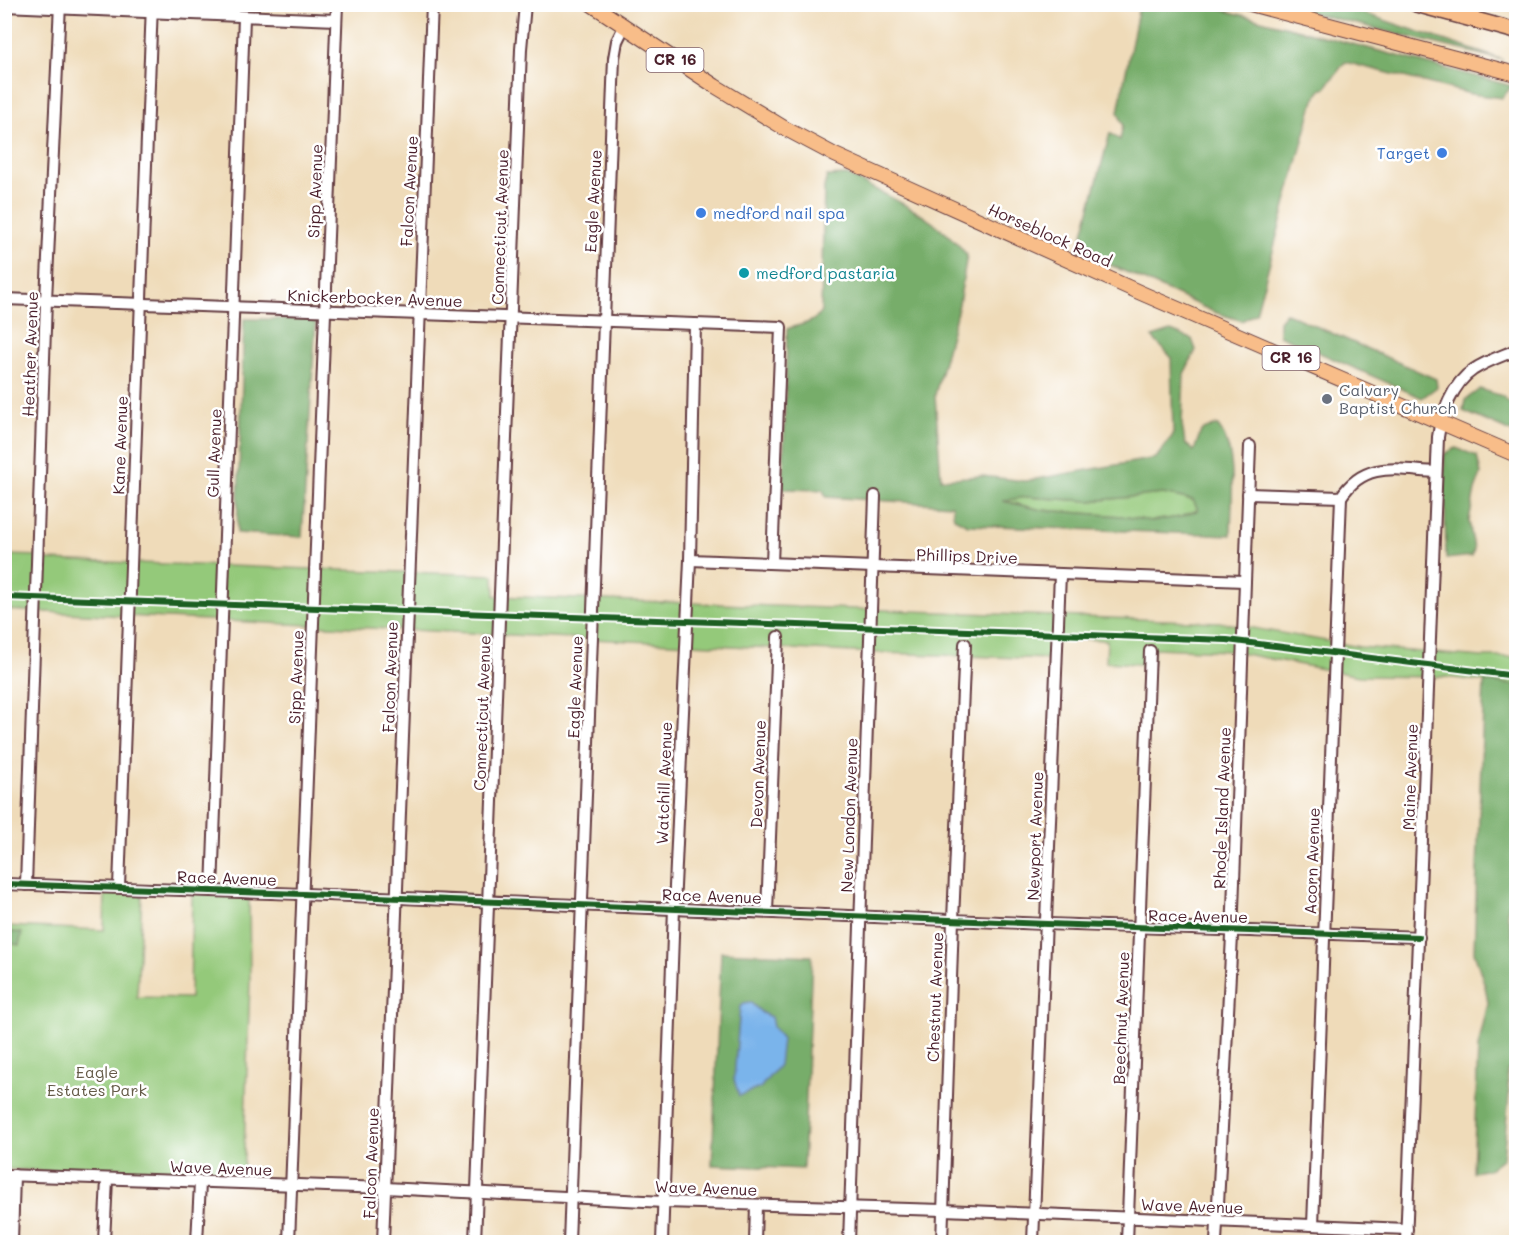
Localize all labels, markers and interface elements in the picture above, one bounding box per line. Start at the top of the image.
road number: CR 16 [646,48,704,72]
street label: Falcon Avenue [395,135,422,247]
place label: Target [1377,142,1430,163]
street label: Sipp Avenue [302,144,327,238]
marker: Target [1435,146,1449,160]
street label: Connecticut Avenue [486,149,513,305]
street label: Eagle Avenue [579,149,606,253]
street label: Horseblock Road [985,198,1115,271]
place label: medford nail spa [713,202,845,223]
marker: medford nail spa [694,206,708,220]
place label: medford pastaria [756,262,895,283]
marker: medford pastaria [737,266,751,280]
street label: Knickerbocker Avenue [287,284,463,311]
street label: Heather Avenue [17,291,42,417]
road number: CR 16 [1262,346,1320,370]
place label: Calvary Baptist Church [1339,379,1456,418]
marker: Calvary Baptist Church [1320,392,1334,406]
street label: Kane Avenue [107,395,132,495]
street label: Gull Avenue [201,408,226,498]
street label: Phillips Drive [916,543,1018,568]
street label: Falcon Avenue [377,621,402,733]
street label: Sipp Avenue [283,630,308,724]
street label: Connecticut Avenue [468,635,495,791]
street label: Eagle Avenue [562,635,587,739]
street label: Devon Avenue [745,720,770,828]
street label: Watchill Avenue [651,721,676,845]
street label: Maine Avenue [1397,723,1422,831]
street label: Rhode Island Avenue [1208,727,1235,889]
street label: New London Avenue [835,737,862,893]
street label: Newport Avenue [1022,771,1047,901]
street label: Acorn Avenue [1299,807,1324,915]
street label: Race Avenue [177,865,277,890]
street label: Race Avenue [662,883,762,908]
street label: Race Avenue [1148,904,1248,927]
street label: Chestnut Avenue [922,931,947,1062]
street label: Beechnut Avenue [1108,951,1133,1085]
park label: Eagle Estates Park [47,1061,147,1100]
street label: Falcon Avenue [358,1107,383,1219]
street label: Wave Avenue [169,1155,273,1180]
street label: Wave Avenue [654,1175,758,1200]
street label: Wave Avenue [1140,1193,1244,1218]

